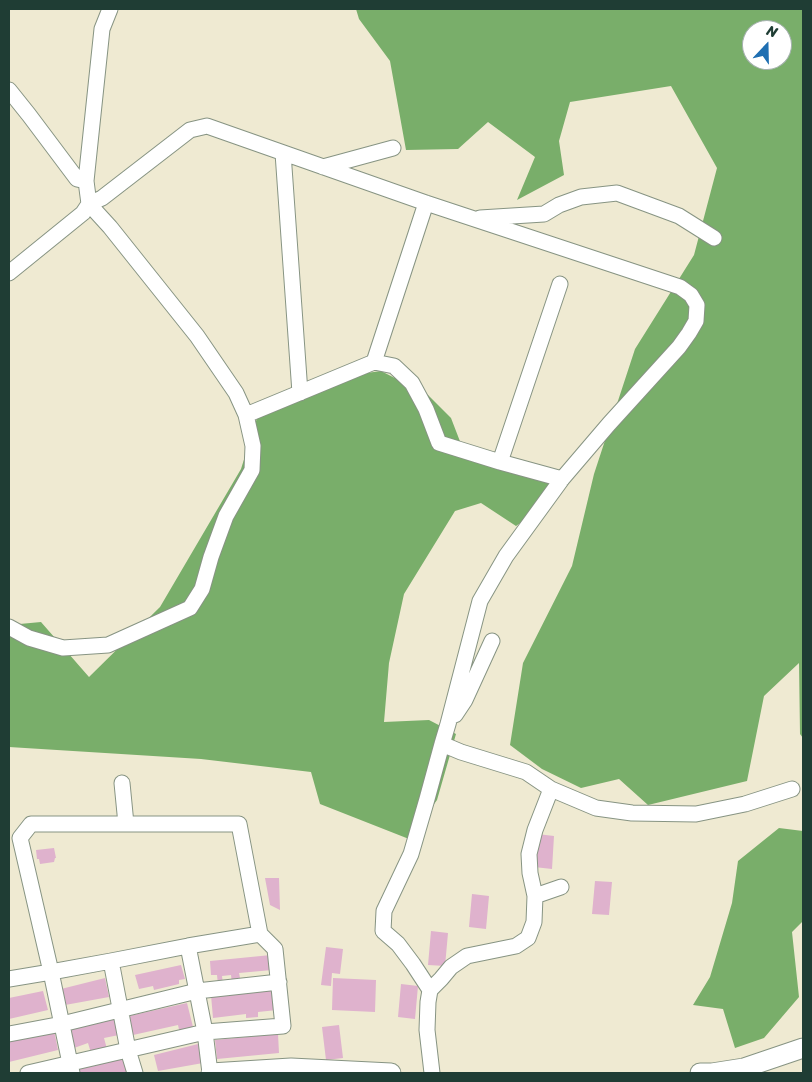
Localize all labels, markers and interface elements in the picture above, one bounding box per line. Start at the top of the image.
text: N [763,18,781,45]
north arrow [742,20,792,70]

